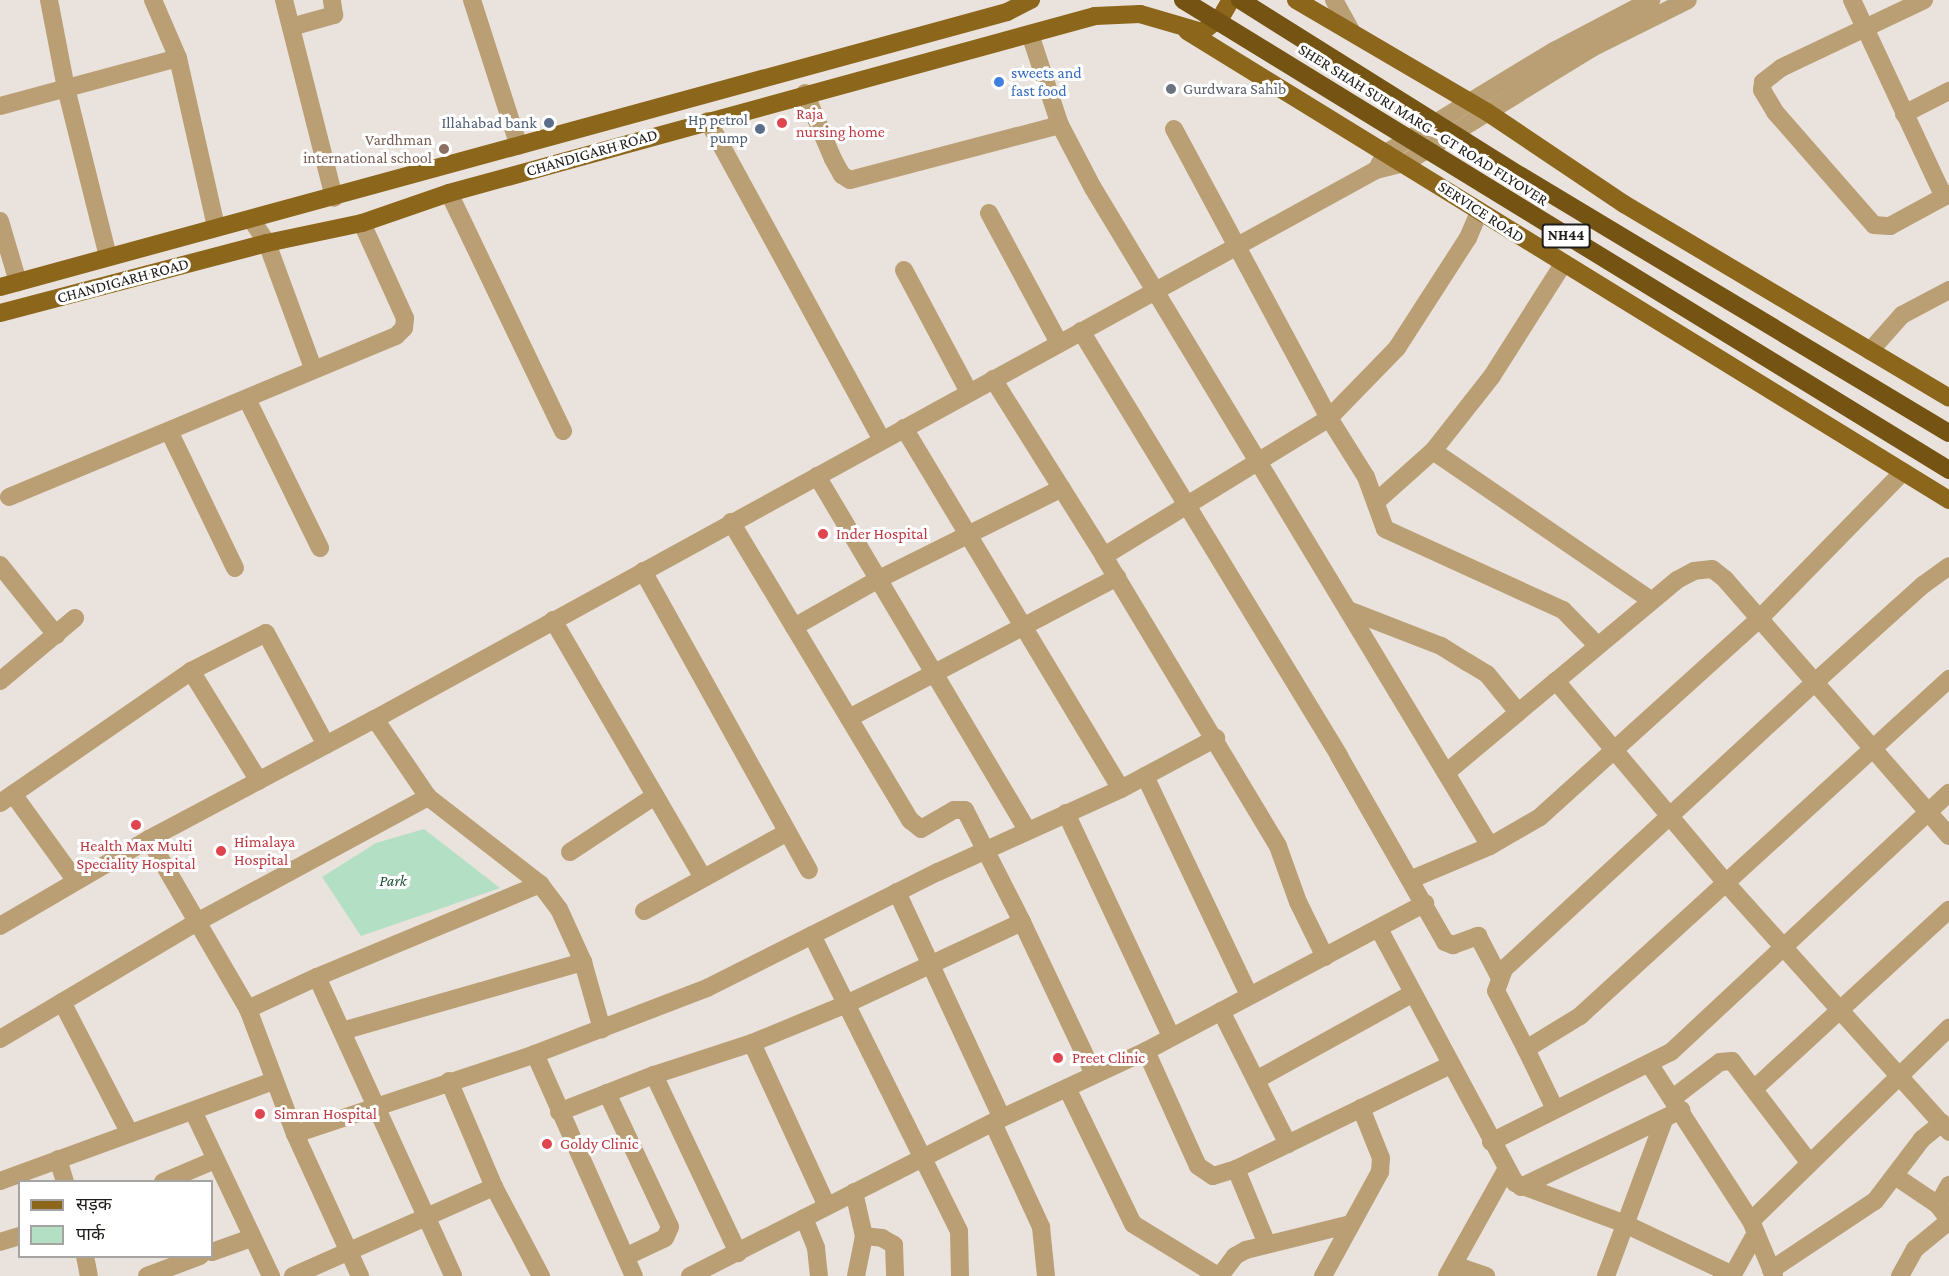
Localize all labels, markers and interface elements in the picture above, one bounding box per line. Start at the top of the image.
street label: SHER SHAH SURI MARG - GT ROAD FLYOVER [1295,40,1551,210]
place label: sweets and fast food [1011,63,1082,101]
marker: sweets and fast food [992,75,1006,89]
place label: Gurdwara Sahib [1183,79,1286,99]
marker: Gurdwara Sahib [1164,82,1178,96]
place label: Raja nursing home [796,104,885,142]
place label: Hp petrol pump [688,110,748,148]
place label: Illahabad bank [441,113,537,133]
marker: Raja nursing home [773,114,791,132]
marker: Illahabad bank [542,116,556,130]
marker: Hp petrol pump [753,122,767,136]
street label: CHANDIGARH ROAD [524,125,660,181]
place label: Vardhman international school [303,130,432,168]
marker: Vardhman international school [437,142,451,156]
street label: SERVICE ROAD [1434,177,1528,247]
road number: NH44 [1540,224,1592,248]
street label: CHANDIGARH ROAD [55,254,191,308]
place label: Inder Hospital [836,524,928,544]
marker: Inder Hospital [814,525,832,543]
marker: Health Max Multi Speciality Hospital [127,816,145,834]
place label: Himalaya Hospital [234,832,295,870]
place label: Health Max Multi Speciality Hospital [76,836,196,874]
marker: Himalaya Hospital [212,842,230,860]
park label: Park [379,871,407,891]
place label: Preet Clinic [1072,1048,1145,1068]
marker: Preet Clinic [1049,1049,1067,1067]
place label: Simran Hospital [274,1104,377,1124]
marker: Simran Hospital [251,1105,269,1123]
place label: Goldy Clinic [560,1134,638,1154]
marker: Goldy Clinic [538,1135,556,1153]
legend [18,1180,213,1258]
text: सड़क [76,1194,112,1214]
text: पार्क [76,1224,105,1244]

